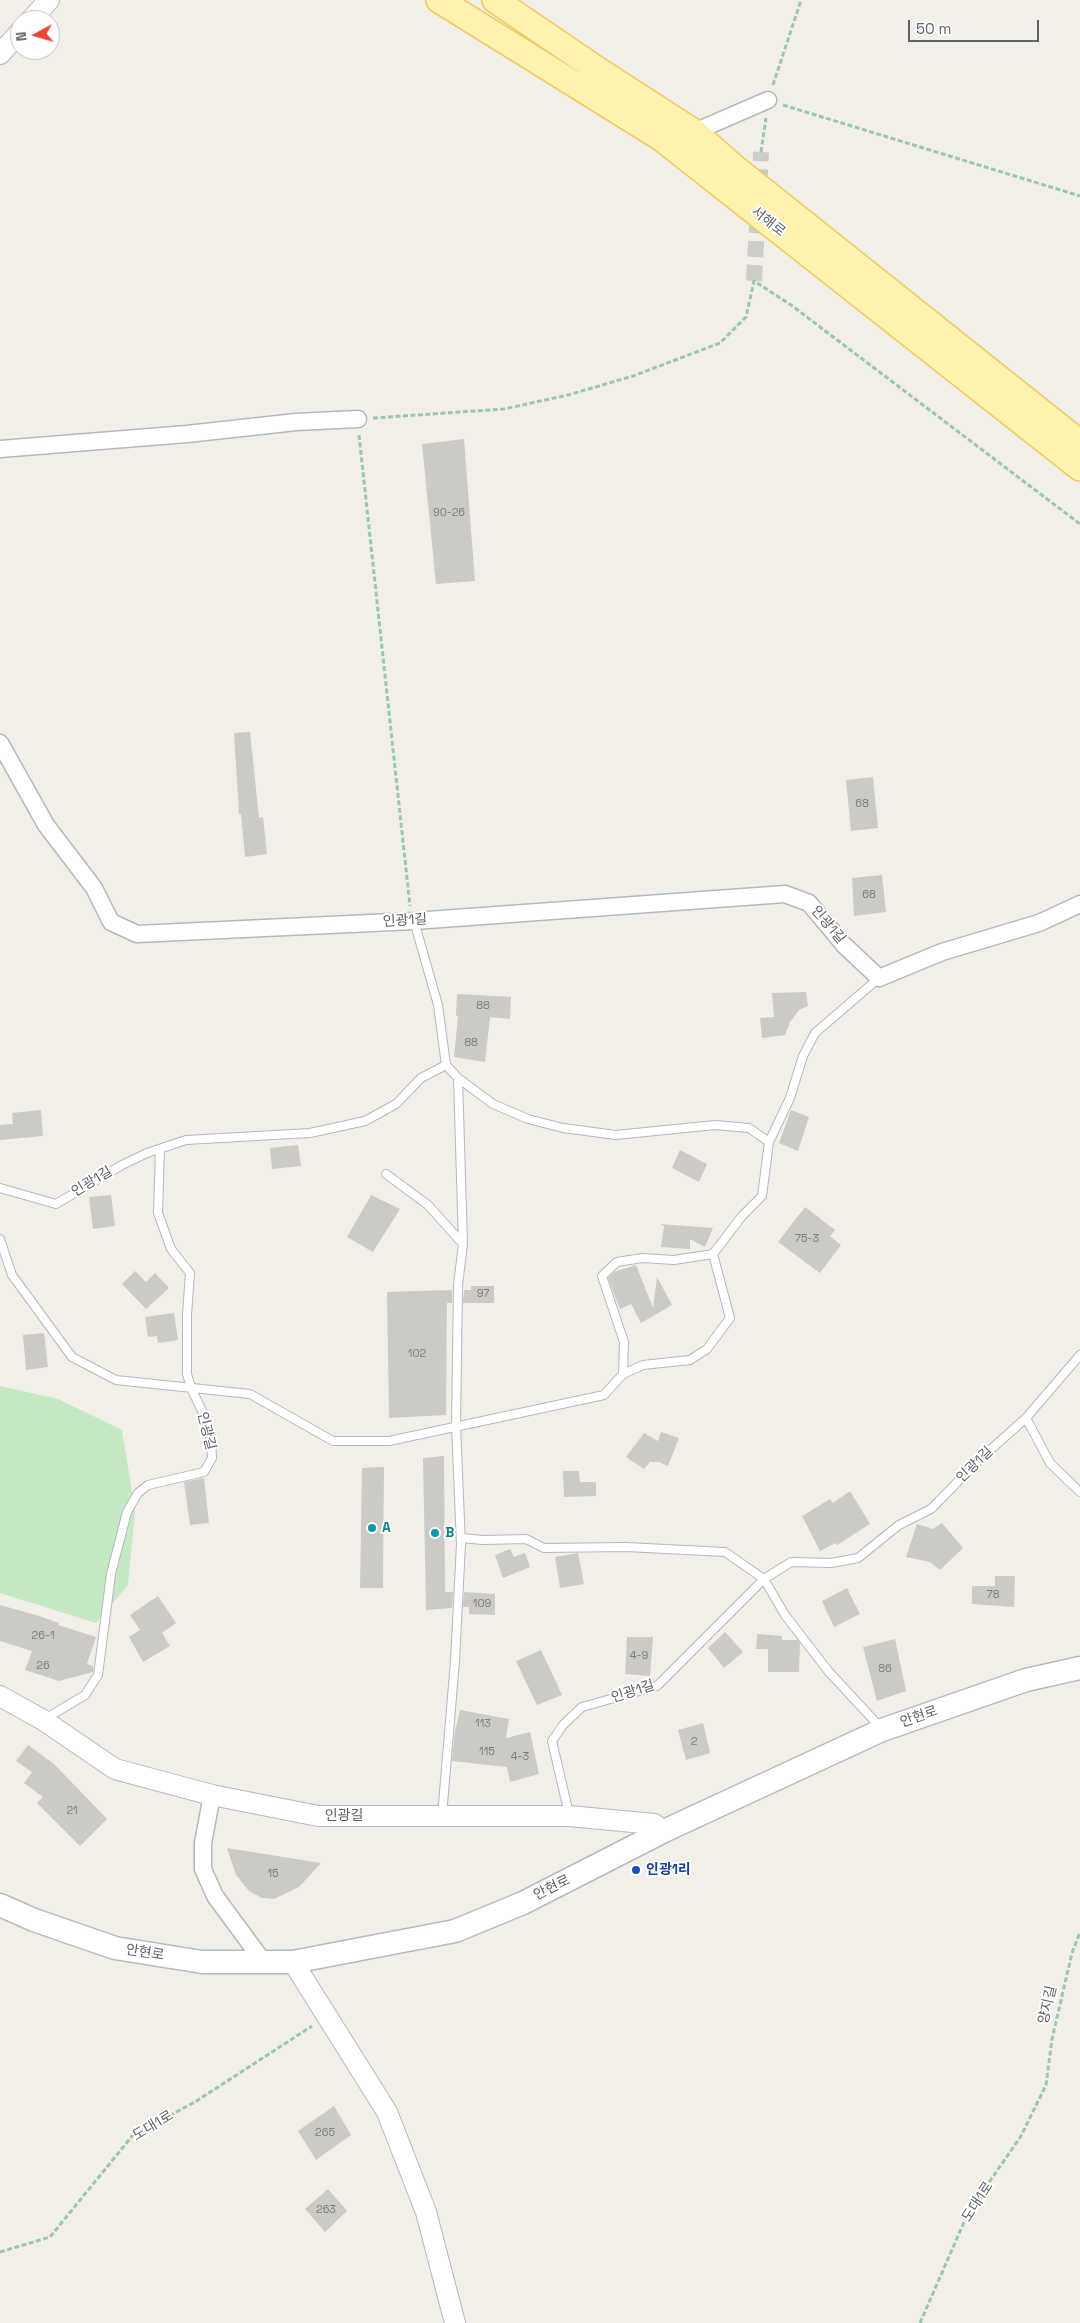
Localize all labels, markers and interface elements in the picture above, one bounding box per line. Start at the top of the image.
north arrow [10,10,60,60]
scale bar [910,10,1041,42]
text: 50 m [916,19,951,38]
text: N [12,31,31,42]
street label: 서해로 [748,203,788,241]
house number: 90-26 [433,506,465,520]
house number: 68 [855,797,869,811]
house number: 68 [862,888,876,902]
street label: 인광1길 [807,903,849,947]
street label: 인광1길 [382,911,428,931]
house number: 88 [476,999,490,1013]
house number: 88 [464,1036,478,1050]
street label: 인광1길 [69,1163,115,1201]
house number: 75-3 [795,1232,819,1246]
house number: 97 [477,1287,489,1301]
house number: 102 [408,1347,426,1361]
street label: 인광길 [193,1410,219,1452]
street label: 인광1길 [953,1444,997,1486]
place label: A [382,1520,391,1536]
marker: A [366,1522,378,1534]
place label: B [445,1525,454,1541]
marker: B [429,1527,441,1539]
house number: 78 [986,1588,1000,1602]
house number: 109 [473,1597,491,1611]
house number: 26-1 [32,1629,54,1643]
house number: 4-9 [630,1649,648,1663]
house number: 26 [36,1659,50,1673]
house number: 86 [878,1662,892,1676]
street label: 인광1길 [609,1677,657,1707]
street label: 안현로 [898,1703,940,1731]
house number: 113 [475,1717,491,1731]
house number: 2 [691,1735,697,1749]
house number: 115 [479,1745,495,1759]
house number: 4-3 [511,1750,529,1764]
house number: 21 [66,1804,78,1818]
street label: 인광길 [325,1808,363,1824]
place label: 인광1리 [646,1862,691,1878]
marker: 인광1리 [630,1864,642,1876]
house number: 15 [267,1867,279,1881]
street label: 안현로 [531,1872,573,1904]
street label: 안현로 [125,1942,165,1964]
street label: 양지길 [1035,1984,1061,2026]
street label: 도대1로 [130,2107,176,2145]
house number: 265 [315,2126,335,2140]
street label: 도대1로 [959,2179,997,2225]
house number: 263 [316,2203,336,2217]

